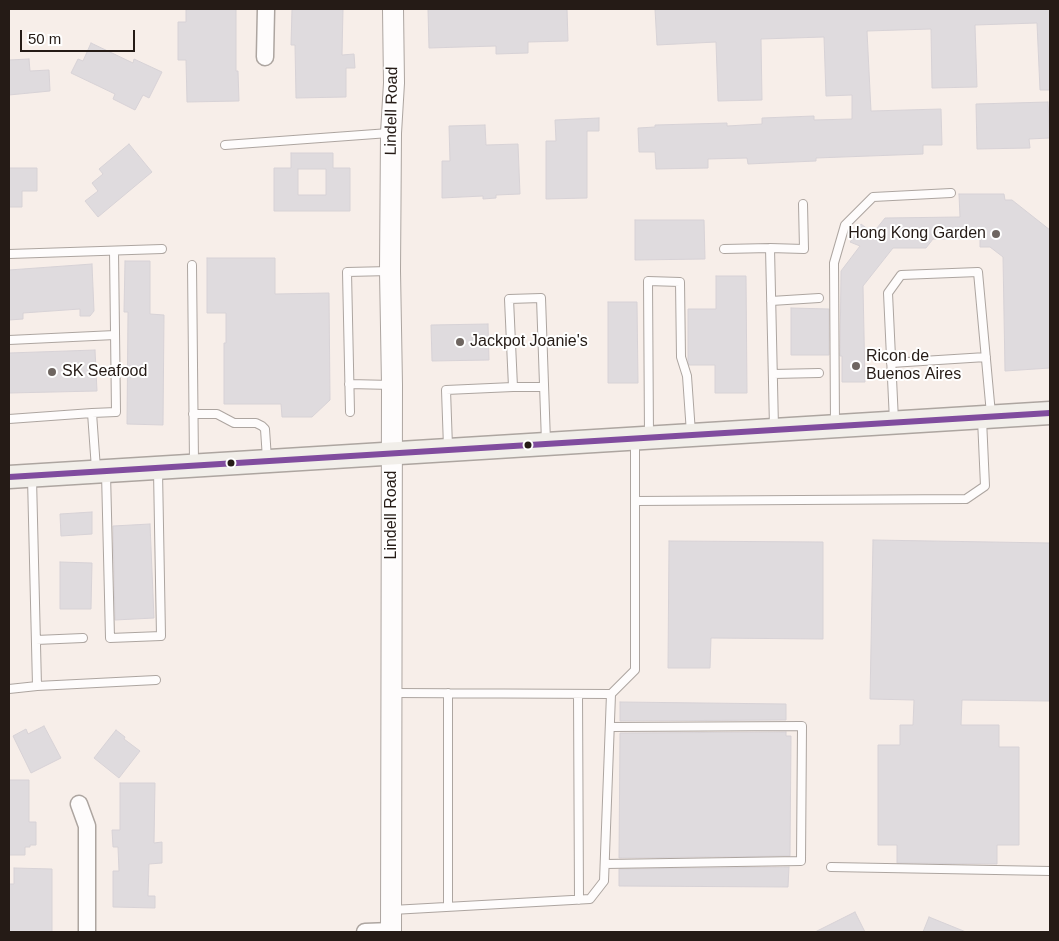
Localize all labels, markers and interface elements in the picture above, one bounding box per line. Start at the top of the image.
scale bar [22,20,138,52]
text: 50 m [28,30,61,47]
street label: Lindell Road [382,66,402,156]
place label: Hong Kong Garden [848,224,986,244]
marker: Hong Kong Garden [990,228,1002,240]
place label: Jackpot Joanie's [470,332,588,352]
marker: Jackpot Joanie's [454,336,466,348]
place label: Ricon de Buenos Aires [866,347,961,385]
marker: Ricon de Buenos Aires [850,360,862,372]
place label: SK Seafood [62,362,147,382]
marker: SK Seafood [46,366,58,378]
unlabelled marker [523,440,533,450]
unlabelled marker [226,458,236,468]
street label: Lindell Road [382,471,402,559]

